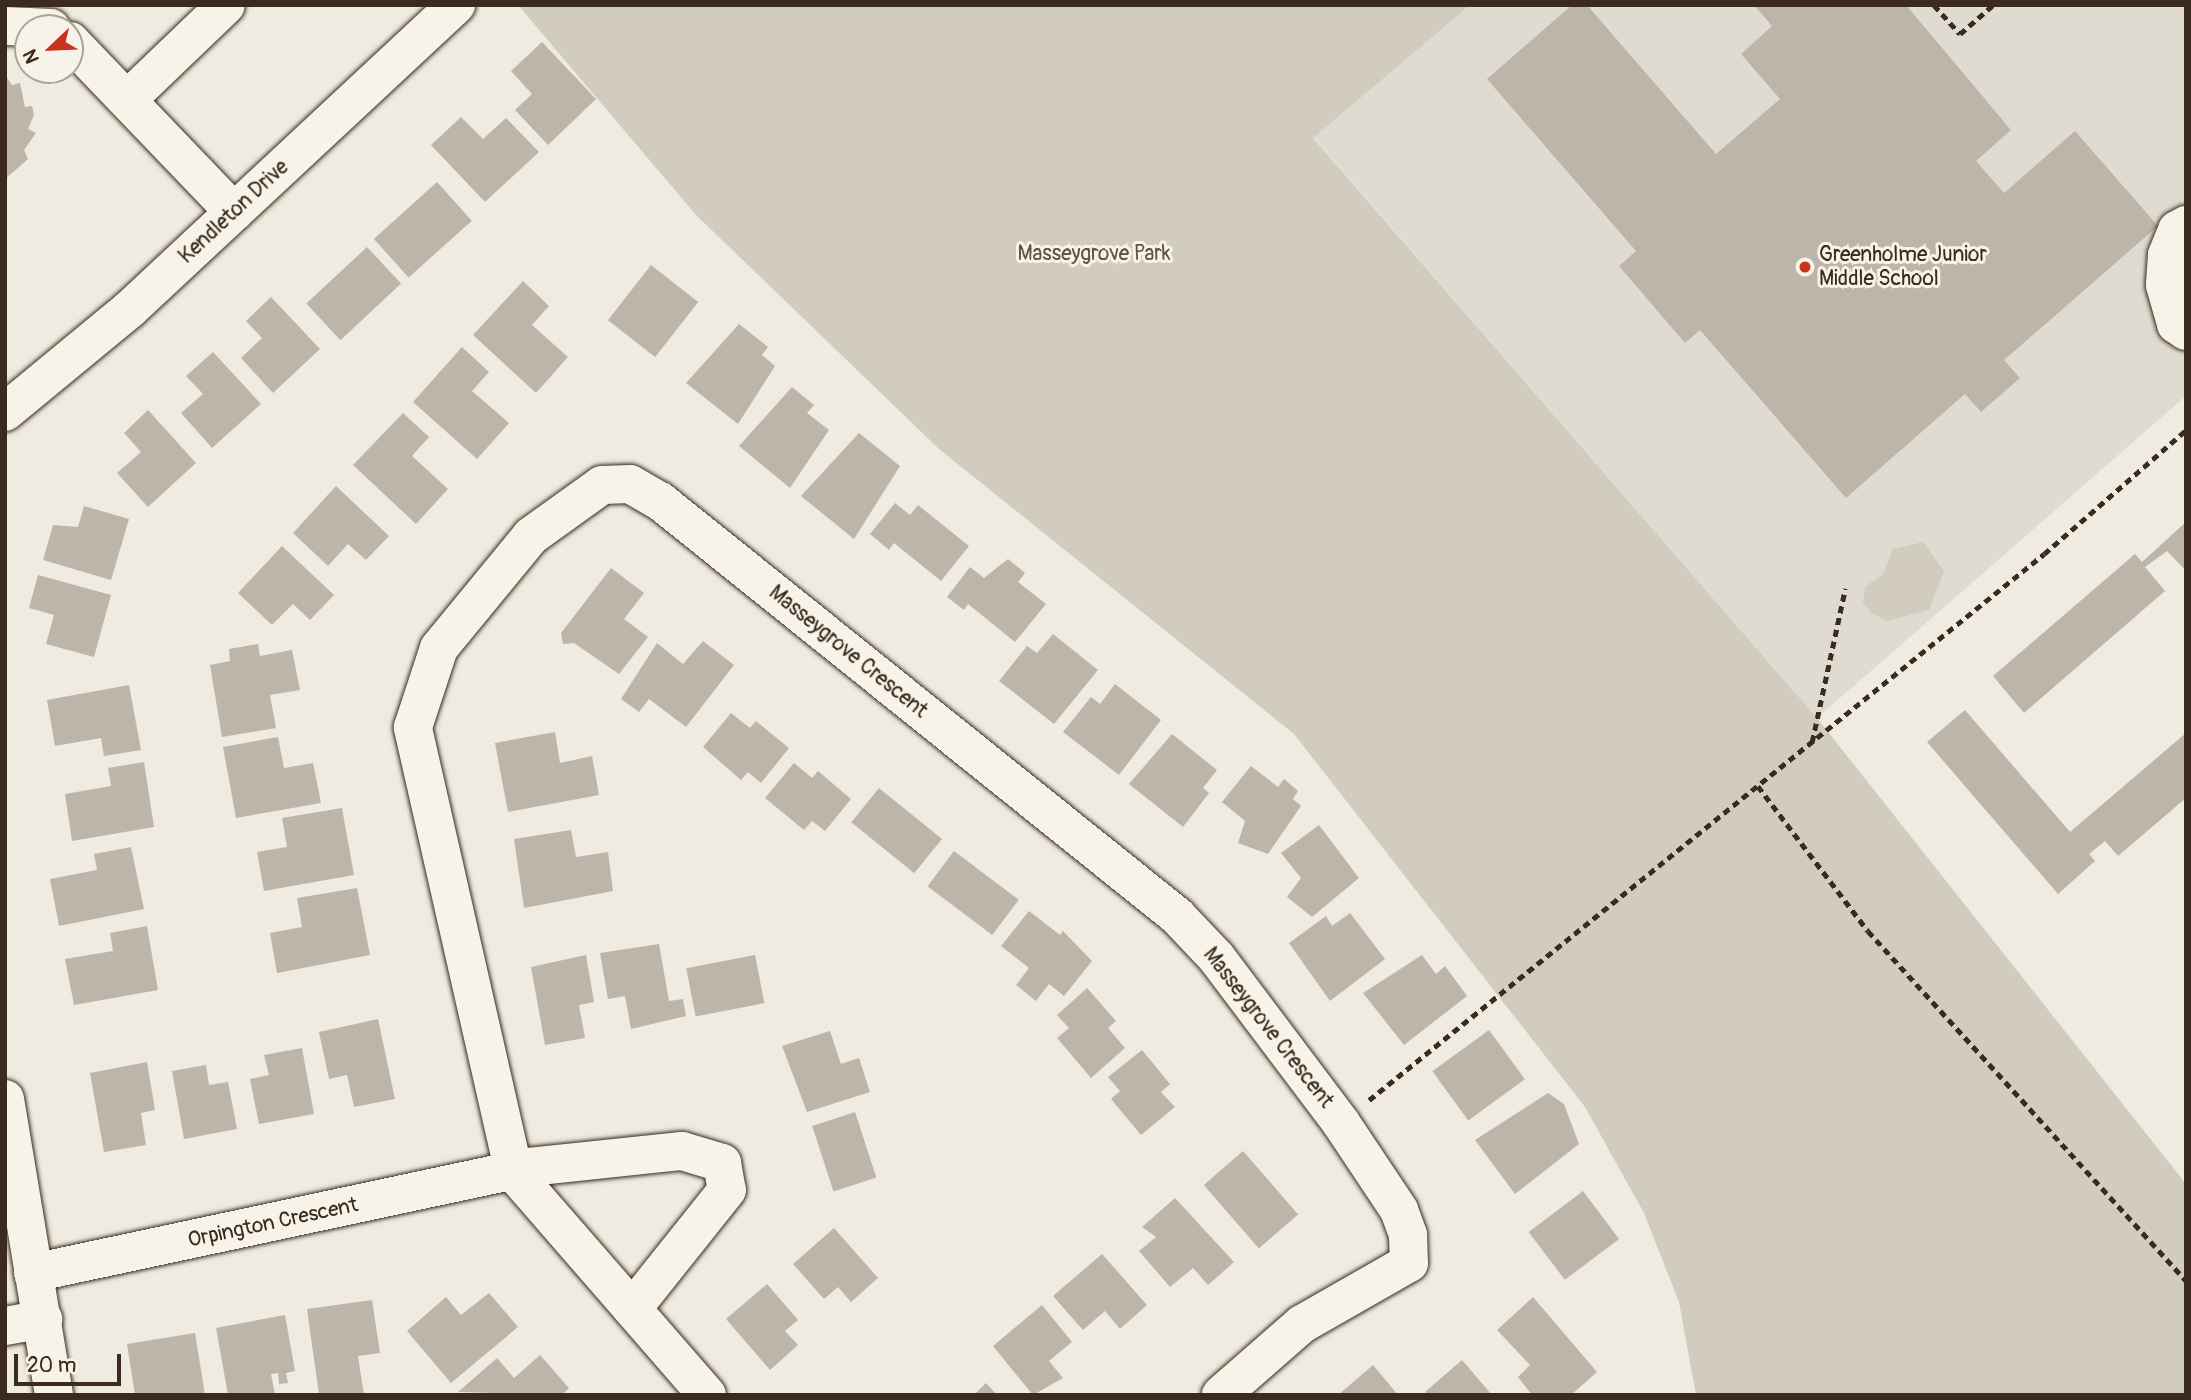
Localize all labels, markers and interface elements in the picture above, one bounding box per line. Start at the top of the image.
north arrow [14,14,84,84]
text: N [18,46,45,67]
street label: Kendleton Drive [174,155,294,269]
park label: Masseygrove Park [1017,241,1171,267]
place label: Greenholme Junior Middle School [1819,242,1987,292]
marker: Greenholme Junior Middle School [1797,259,1813,275]
street label: Masseygrove Crescent [764,580,932,724]
street label: Masseygrove Crescent [1197,943,1339,1113]
street label: Orpington Crescent [186,1193,360,1253]
scale bar [18,1340,124,1384]
text: 20 m [27,1352,76,1379]

